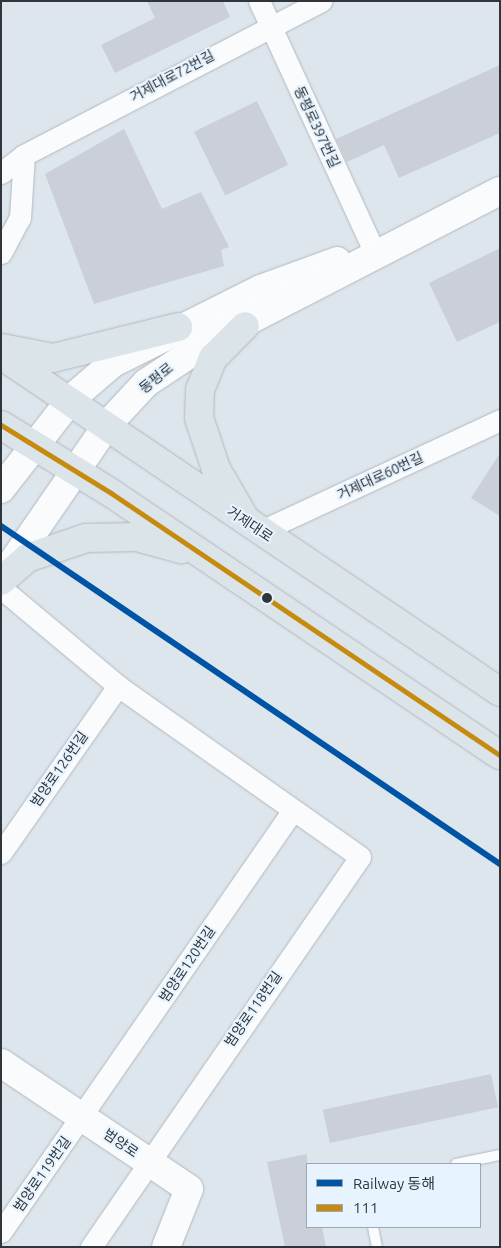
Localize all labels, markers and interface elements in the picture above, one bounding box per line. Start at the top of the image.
street label: 거제대로72번길 [127,47,217,105]
street label: 동평로397번길 [291,84,343,170]
street label: 동평로 [136,359,176,397]
street label: 거제대로60번길 [334,449,426,503]
street label: 거제대로 [224,503,276,545]
unlabelled marker [262,593,272,603]
street label: 범양로126번길 [27,728,91,810]
street label: 범양로120번길 [155,923,219,1005]
street label: 범양로118번길 [221,968,285,1050]
street label: 범양로 [100,1125,142,1161]
street label: 범양로119번길 [10,1133,74,1215]
legend [306,1163,481,1228]
text: Railway 동해 [353,1175,435,1192]
text: 111 [353,1199,378,1216]

